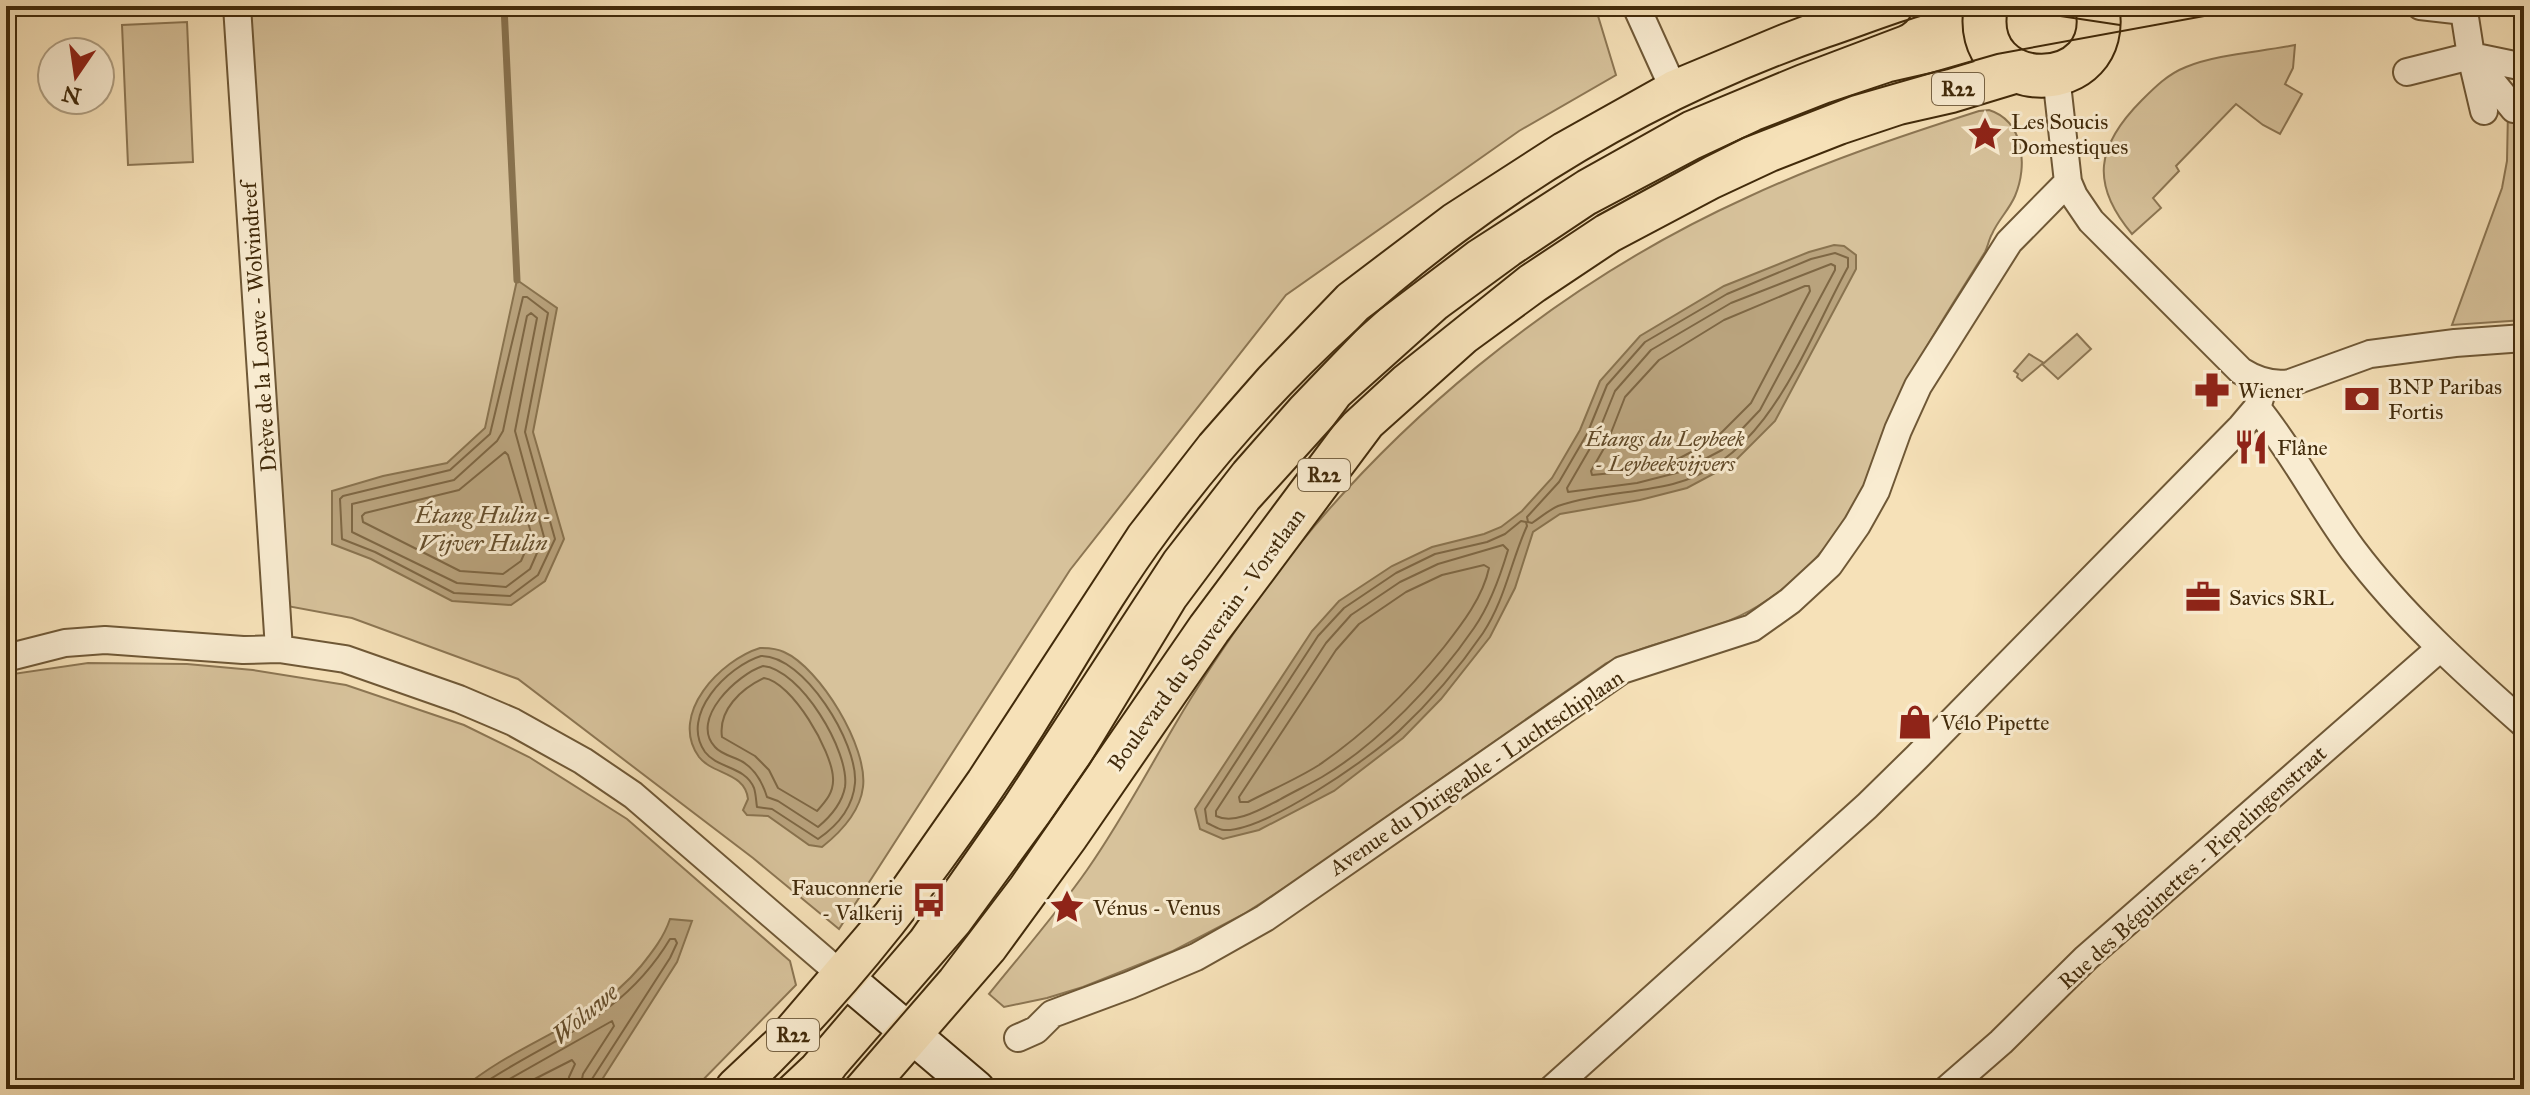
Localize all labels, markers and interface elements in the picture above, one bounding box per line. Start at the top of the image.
north arrow [36,36,116,116]
road number: R22 [1932,73,1984,105]
text: N [59,80,84,110]
place label: Les Soucis Domestiques [2011,108,2128,160]
place icon: Les Soucis Domestiques [1966,115,2004,153]
street label: Drève de la Louve - Wolvindreef [235,177,282,473]
pharmacy icon: Wiener [2193,371,2231,409]
place label: BNP Paribas Fortis [2388,373,2502,425]
place label: Wiener [2238,377,2304,404]
bank icon: BNP Paribas Fortis [2343,380,2381,418]
park label: Étangs du Leybeek - Leybeekvijvers [1584,425,1745,477]
restaurant icon: Flâne [2232,428,2270,466]
place label: Flâne [2277,434,2328,461]
road number: R22 [1298,459,1350,491]
water label: Étang Hulin - Vijver Hulin [414,500,552,558]
street label: Boulevard du Souverain - Vorstlaan [1102,503,1311,776]
office icon: Savics SRL [2184,578,2222,616]
place label: Savics SRL [2229,584,2334,611]
street label: Avenue du Dirigeable - Luchtschiplaan [1323,664,1629,882]
shop icon: Vélo Pipette [1896,703,1934,741]
place label: Vélo Pipette [1940,709,2049,736]
street label: Rue des Béguinettes - Piepelingenstraat [2053,740,2332,995]
place label: Fauconnerie - Valkerij [791,874,903,926]
bus stop icon: Fauconnerie - Valkerij [910,881,948,919]
place icon: Vénus - Venus [1048,888,1086,926]
place label: Vénus - Venus [1092,894,1221,921]
water label: Woluwe [546,977,625,1050]
road number: R22 [767,1019,819,1051]

